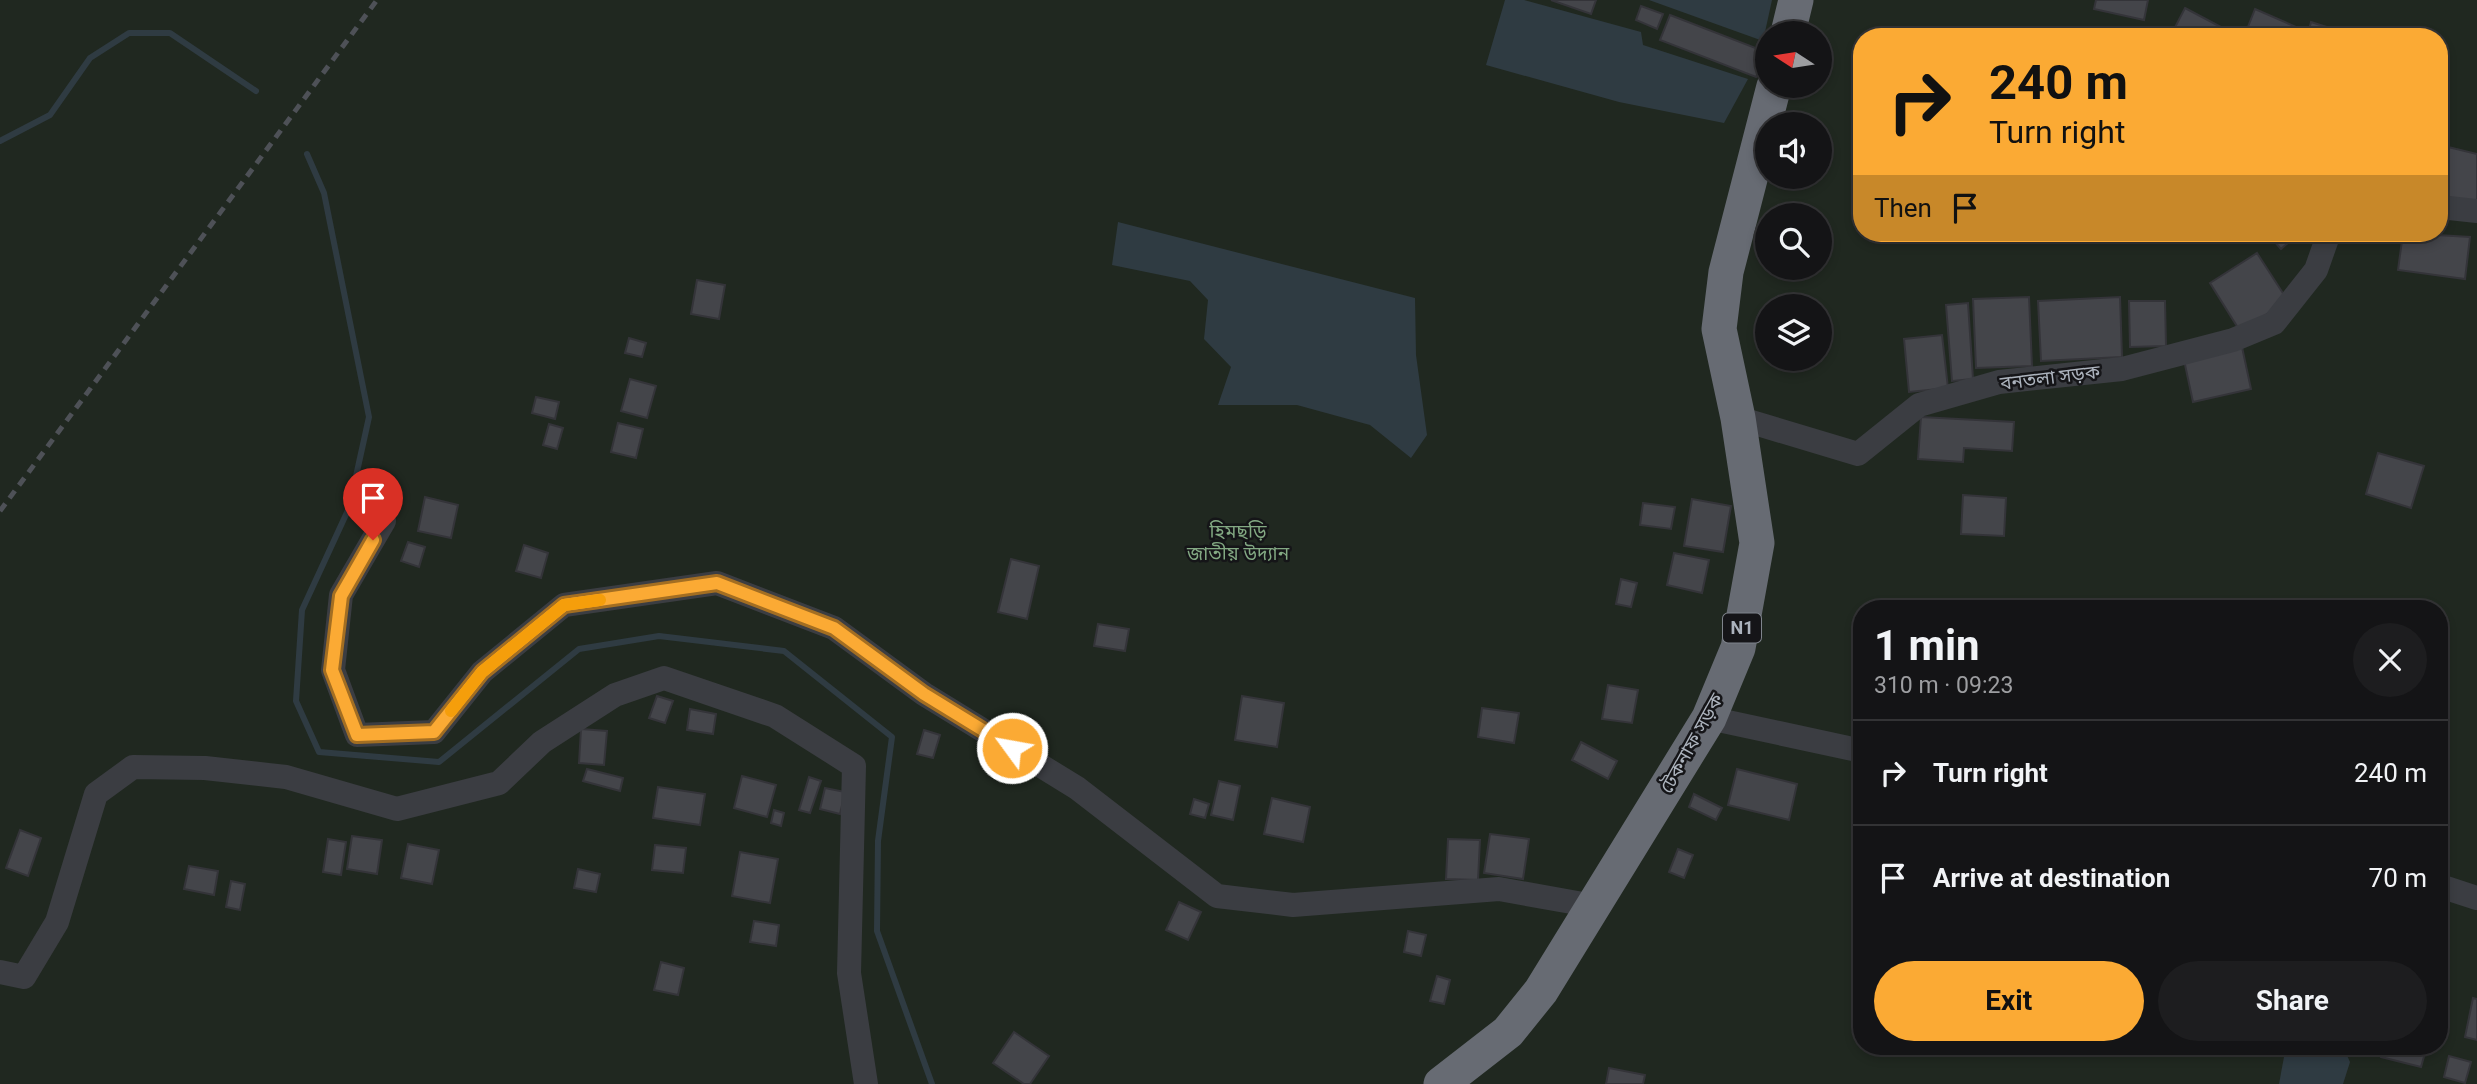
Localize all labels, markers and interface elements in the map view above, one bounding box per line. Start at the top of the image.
north arrow [1755,21,1832,98]
map controls [1755,21,1832,371]
text: 240 m [1989,54,2128,111]
icon: right [1874,56,1965,147]
button: sound [1755,112,1832,189]
text: Turn right [1989,113,2125,151]
icon: arrive [1946,189,1984,227]
text: Then [1874,193,1932,223]
button: search [1755,203,1832,280]
button: layers [1755,294,1832,371]
street label: বনতলা সড়ক [1998,360,2102,395]
pin [343,468,403,540]
icon: arrive [354,479,392,517]
park label: হিমছড়ি জাতীয় উদ্যান [1186,520,1290,565]
road number: N1 [1723,614,1761,642]
text: 1 min [1874,621,1980,670]
button: close [2353,623,2427,697]
text: 310 m · 09:23 [1874,672,2013,699]
street label: টেকনাফ সড়ক [1655,689,1729,797]
position arrow [975,711,1049,785]
icon: right [1874,754,1912,792]
text: Turn right [1933,758,2048,788]
text: 240 m [2354,758,2427,788]
icon: arrive [1874,859,1912,897]
text: Arrive at destination [1933,863,2170,893]
text: 70 m [2369,863,2427,893]
button: Exit [1874,961,2144,1041]
button: Share [2158,961,2427,1041]

